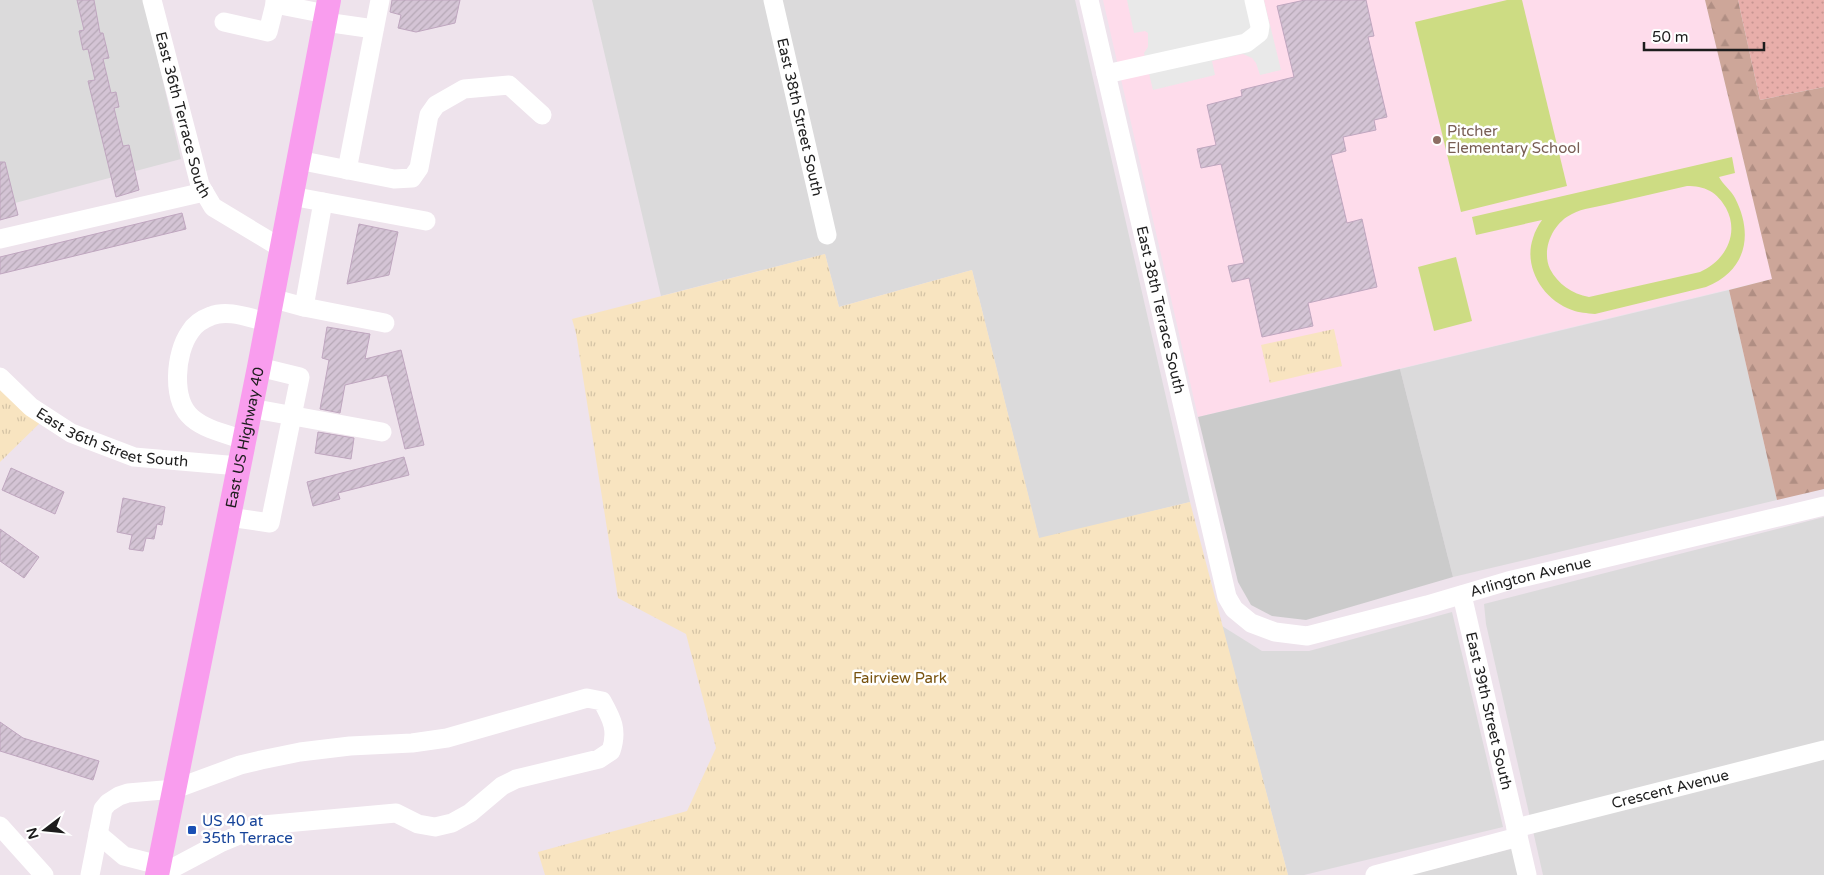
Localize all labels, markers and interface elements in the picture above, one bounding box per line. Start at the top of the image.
scale bar [1644,20,1764,52]
text: 50 m [1652,28,1689,46]
street label: East 36th Terrace South [152,30,215,201]
street label: East 38th Street South [773,36,827,198]
place label: Pitcher Elementary School [1447,122,1580,157]
marker: Pitcher Elementary School [1431,134,1443,146]
street label: East 38th Terrace South [1133,224,1189,395]
street label: East US Highway 40 [222,366,268,510]
street label: East 36th Street South [33,404,189,471]
street label: Arlington Avenue [1468,553,1593,601]
street label: East 39th Street South [1462,630,1516,792]
park label: Fairview Park [853,669,947,687]
street label: Crescent Avenue [1610,765,1731,812]
north arrow [20,805,70,855]
place label: US 40 at 35th Terrace [202,812,293,847]
marker: US 40 at 35th Terrace [186,824,198,836]
text: N [23,826,43,841]

